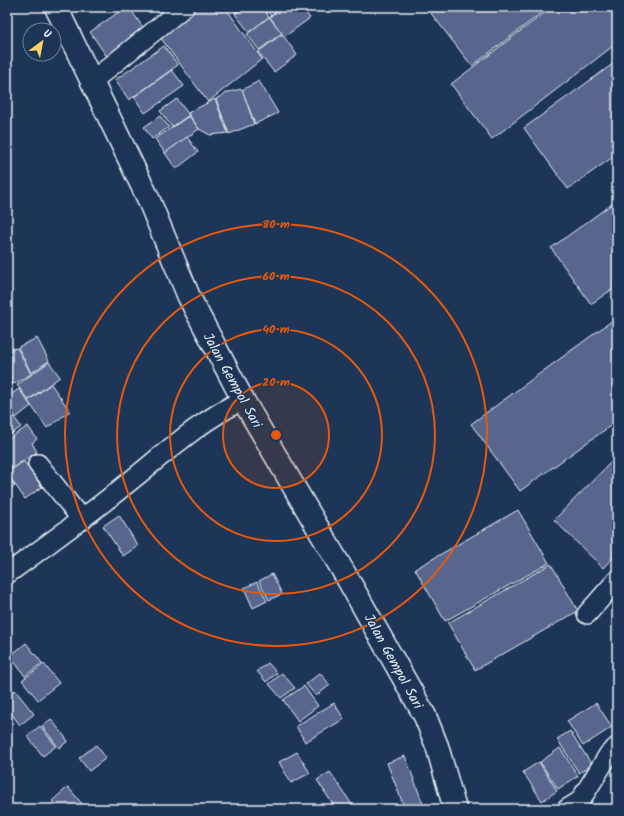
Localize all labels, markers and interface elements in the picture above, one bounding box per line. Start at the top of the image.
north arrow [22,22,62,62]
text: U [39,25,55,44]
text: 80 m [262,215,290,234]
text: 60 m [262,267,290,286]
text: 40 m [262,320,290,339]
street label: Jalan Gempol Sari [197,329,268,433]
text: 20 m [262,373,290,392]
centre of rings [269,428,283,442]
street label: Jalan Gempol Sari [358,610,429,714]

